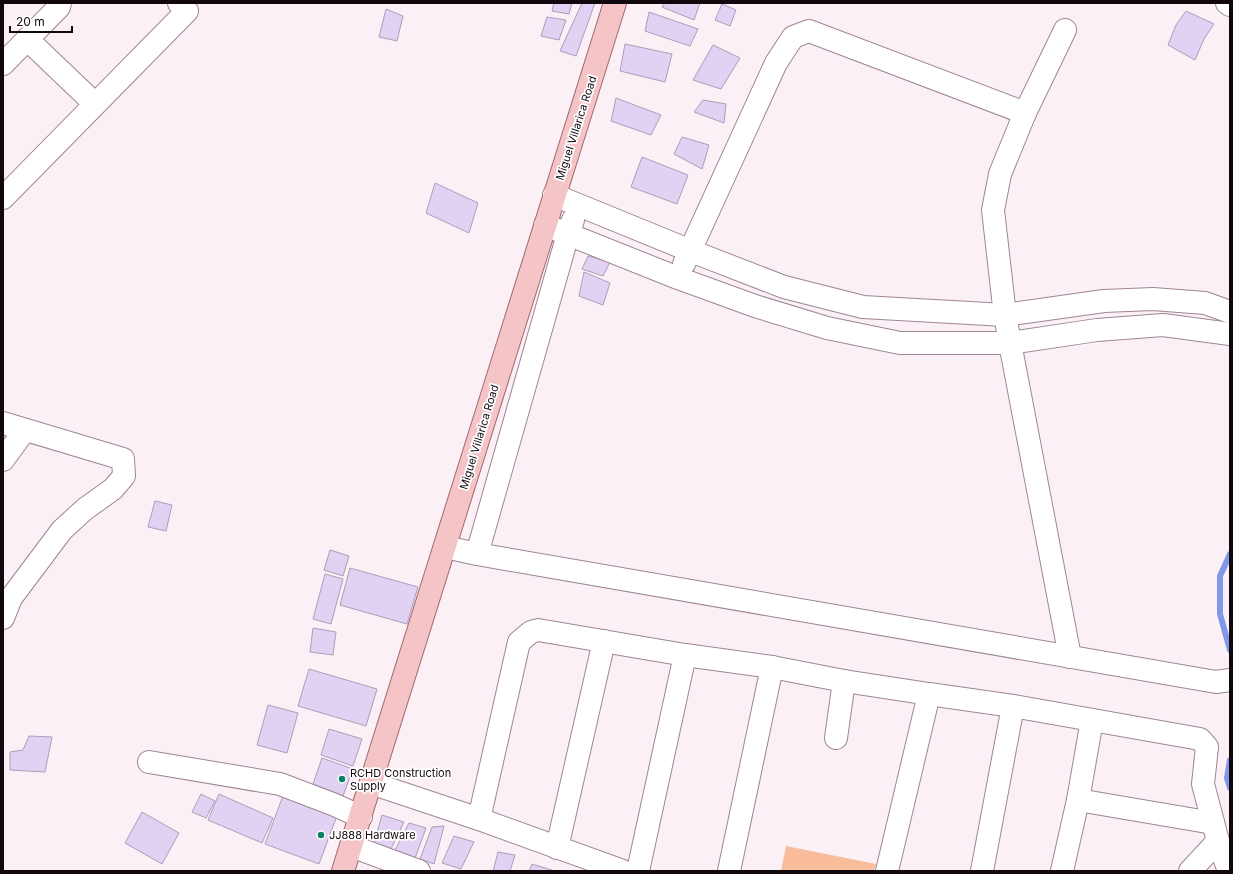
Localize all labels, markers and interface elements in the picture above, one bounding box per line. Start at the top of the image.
scale bar [10,8,72,34]
text: 20 m [16,14,45,29]
street label: Miguel Villarica Road [553,74,599,182]
street label: Miguel Villarica Road [456,383,502,491]
place label: RCHD Construction Supply [350,766,451,793]
marker: RCHD Construction Supply [337,774,347,784]
place label: JJ888 Hardware [329,828,416,842]
marker: JJ888 Hardware [316,830,326,840]

